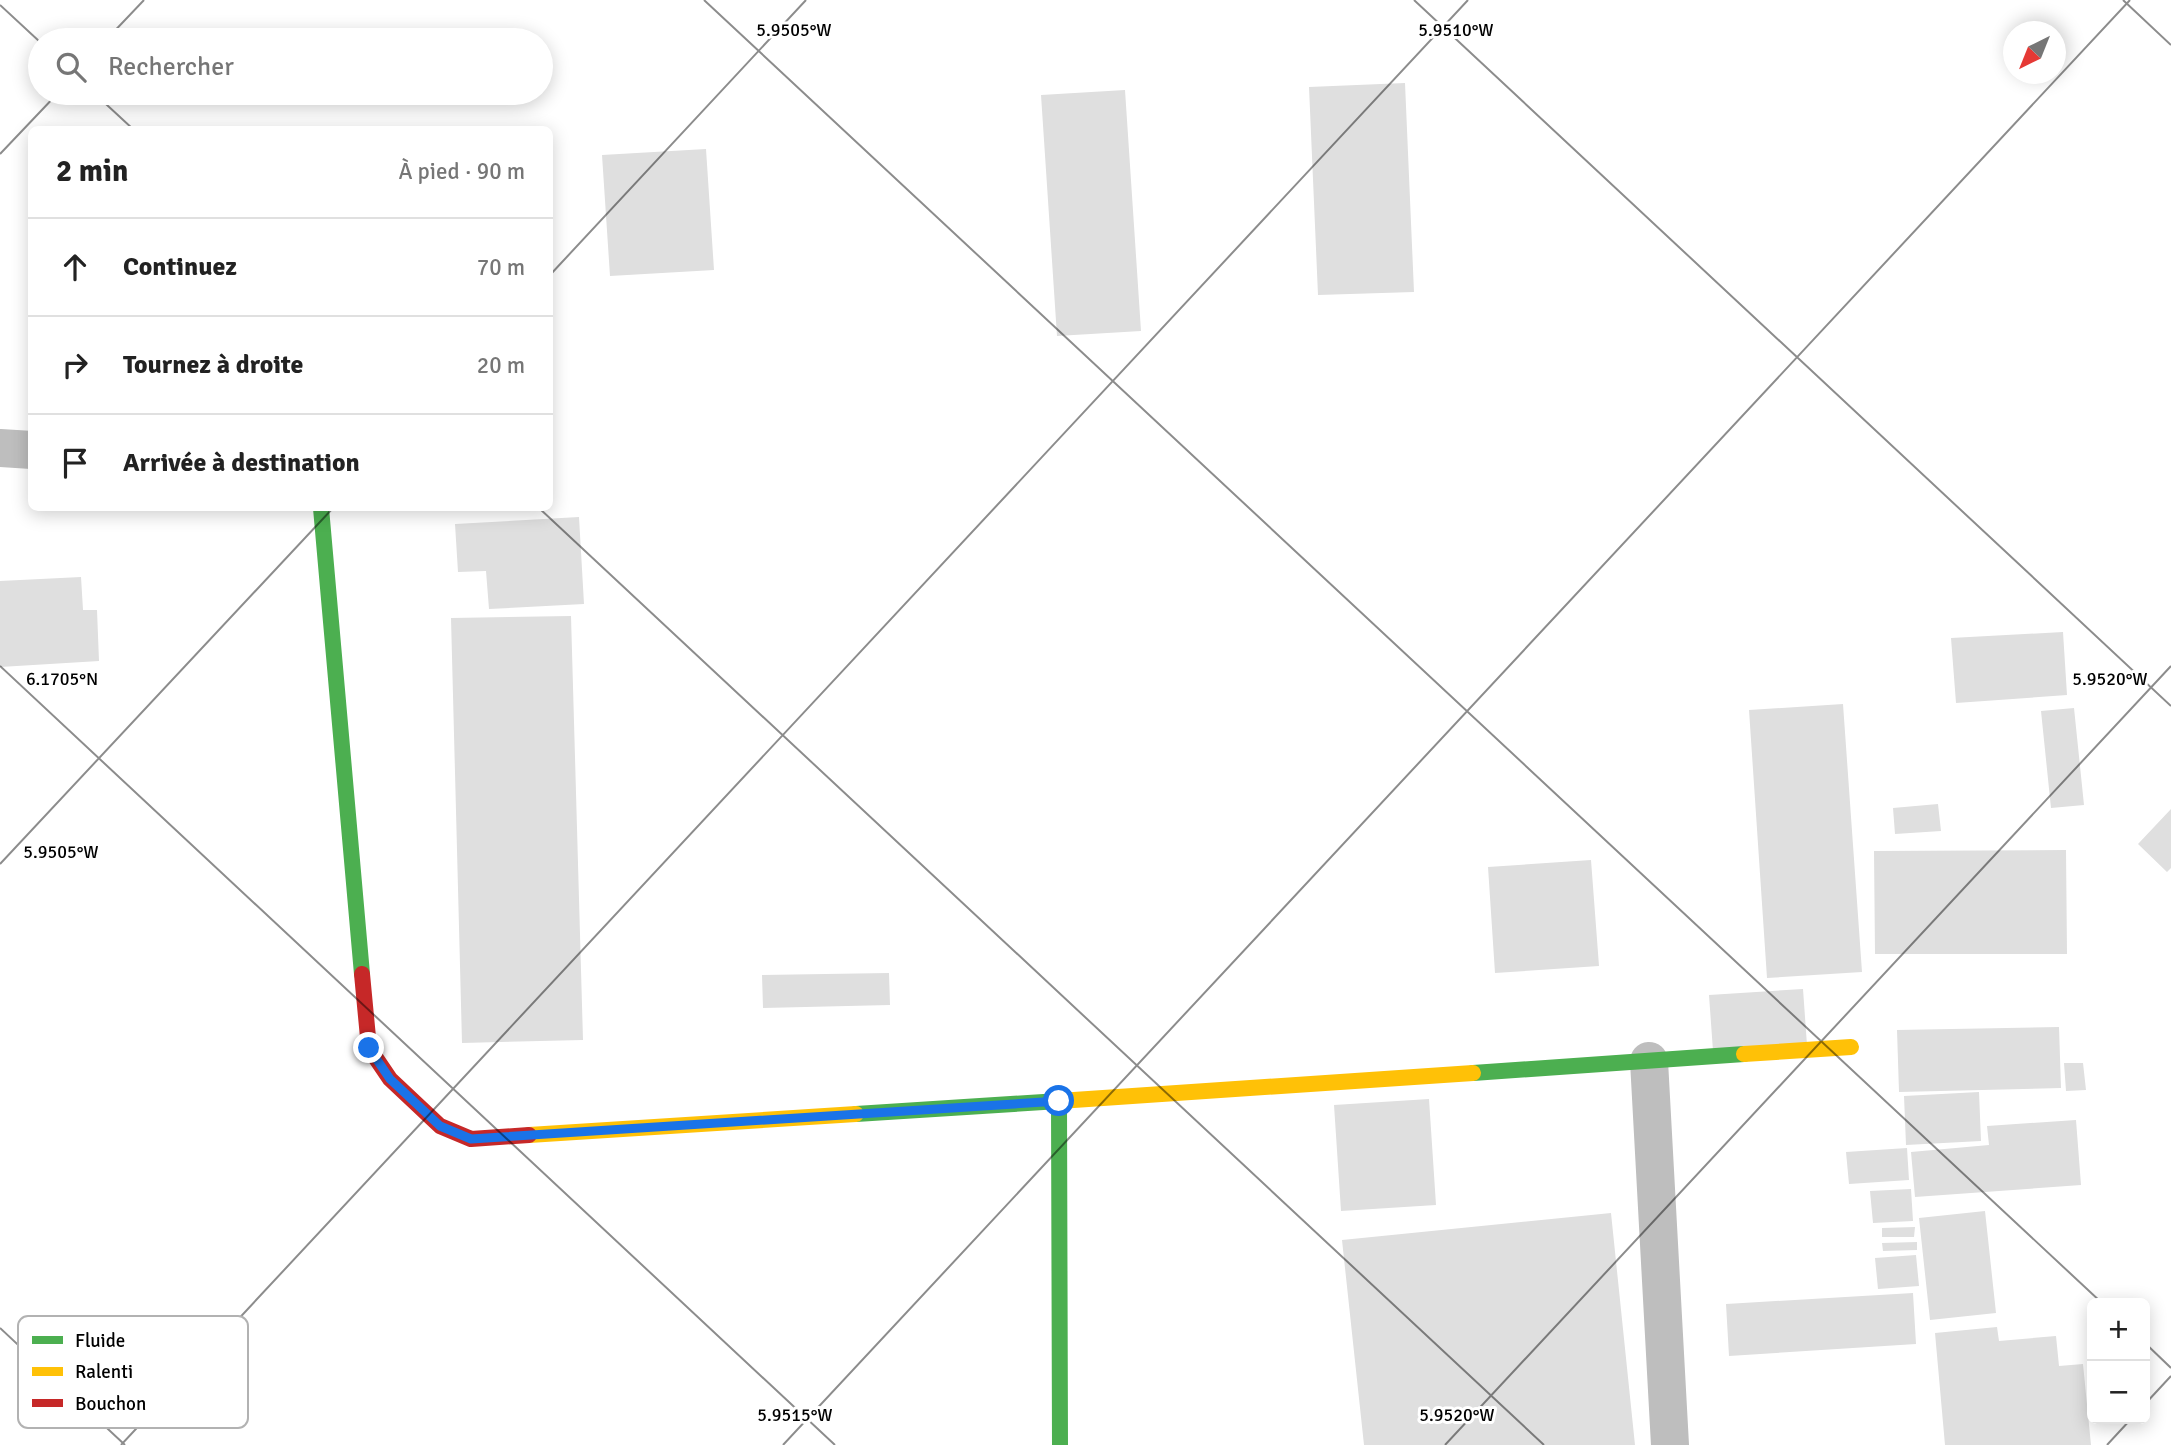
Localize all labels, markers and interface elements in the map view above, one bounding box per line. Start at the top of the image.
text: 5.9505°W [756,19,832,41]
text: 5.9510°W [1418,19,1494,41]
north arrow [2003,21,2066,84]
search box [28,28,553,105]
icon: search [52,48,90,86]
text: Rechercher [108,51,234,83]
text: 2 min [56,153,128,190]
text: À pied · 90 m [398,157,525,186]
icon: ahead [56,248,94,286]
text: Continuez [123,251,237,283]
text: 70 m [477,253,525,282]
icon: right [56,346,94,384]
text: Tournez à droite [123,349,303,381]
text: 20 m [477,351,525,380]
icon: arrive [56,444,94,482]
text: Arrivée à destination [123,447,360,479]
text: 6.1705°N [26,668,98,690]
text: 5.9520°W [2072,668,2148,690]
text: 5.9505°W [23,841,99,863]
route end [353,1032,384,1063]
route start [1043,1085,1074,1116]
map controls [2087,1298,2150,1424]
button: + [2087,1298,2150,1361]
legend [18,1316,248,1428]
text: Fluide [75,1329,125,1353]
text: Ralenti [75,1360,133,1384]
button: − [2087,1361,2150,1424]
text: Bouchon [75,1392,146,1416]
text: 5.9515°W [757,1404,833,1426]
text: 5.9520°W [1419,1404,1495,1426]

